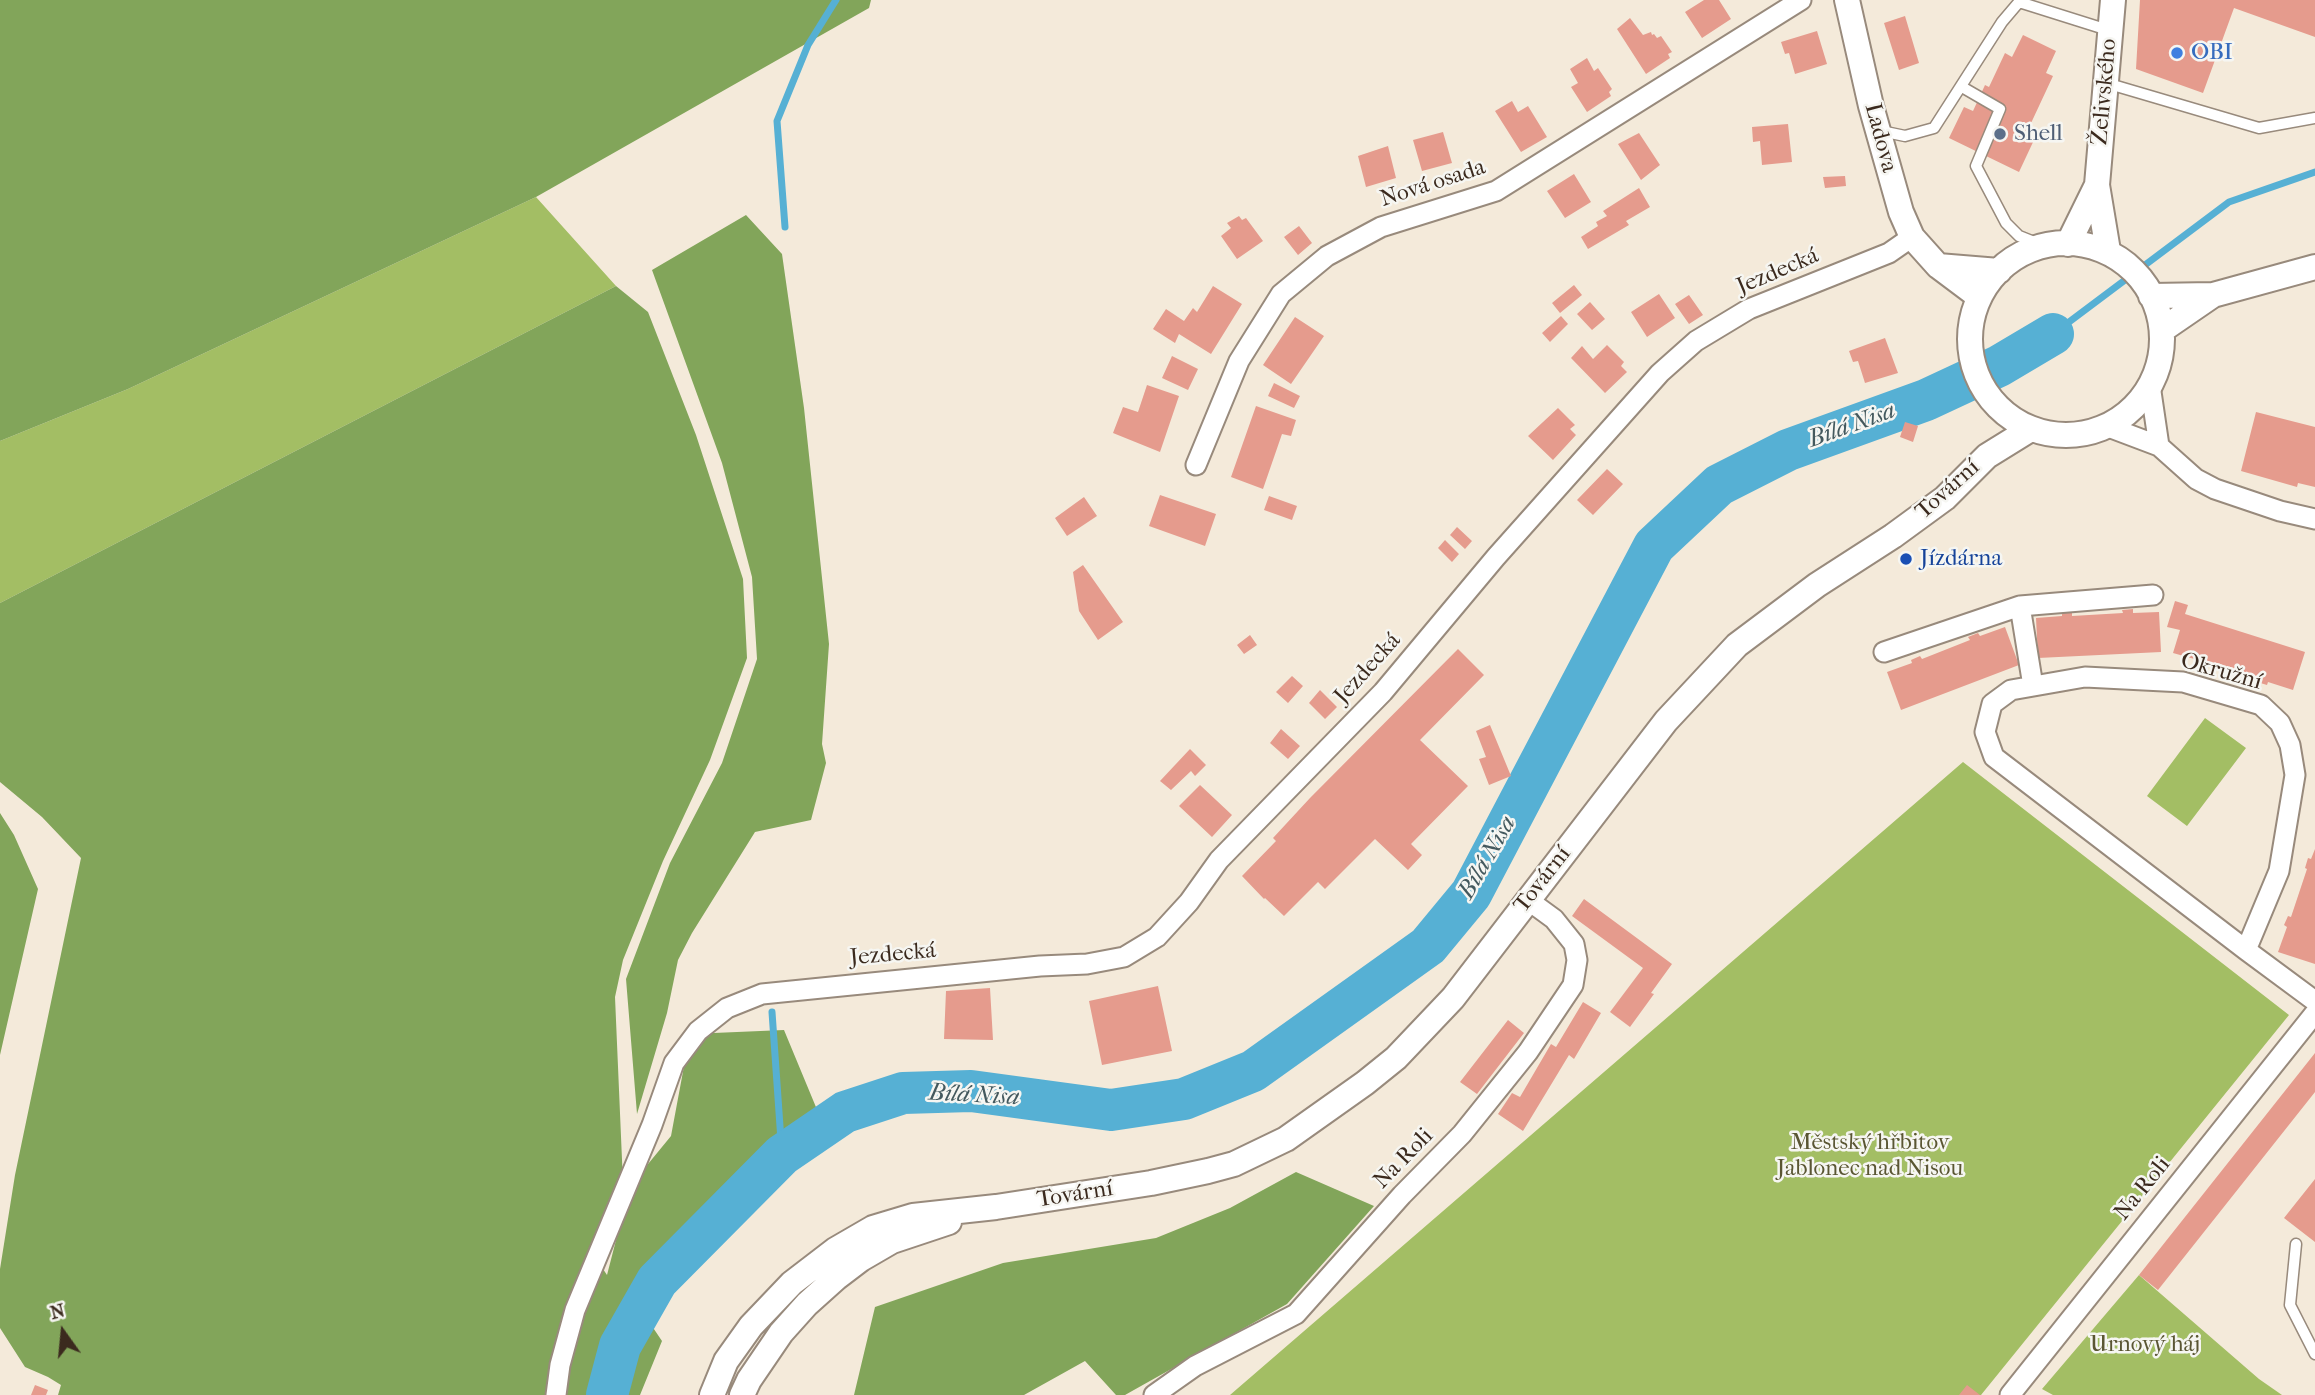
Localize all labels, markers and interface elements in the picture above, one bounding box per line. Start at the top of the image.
street label: Želivského [2087,38,2123,146]
place label: OBI [2191,39,2233,67]
marker: OBI [2169,45,2185,61]
street label: Ladova [1858,100,1902,176]
place label: Shell [2014,120,2063,148]
marker: Shell [1992,126,2008,142]
street label: Nová osada [1377,154,1489,214]
street label: Jezdecká [1733,242,1823,302]
water label: Bílá Nisa [1805,397,1899,455]
street label: Tovární [1910,454,1986,526]
place label: Jízdárna [1920,545,2002,573]
marker: Jízdárna [1898,551,1914,567]
street label: Jezdecká [1329,628,1407,710]
street label: Okružní [2177,647,2265,697]
water label: Bílá Nisa [1453,812,1523,904]
street label: Tovární [1509,841,1577,919]
street label: Jezdecká [849,938,937,972]
water label: Bílá Nisa [928,1079,1020,1113]
street label: Na Roli [1369,1123,1439,1195]
park label: Městský hřbitov Jablonec nad Nisou [1777,1129,1963,1183]
street label: Na Roli [2109,1152,2177,1226]
street label: Tovární [1035,1175,1115,1215]
north arrow [28,1297,98,1367]
text: N [48,1299,67,1324]
park label: Urnový háj [2090,1331,2200,1359]

